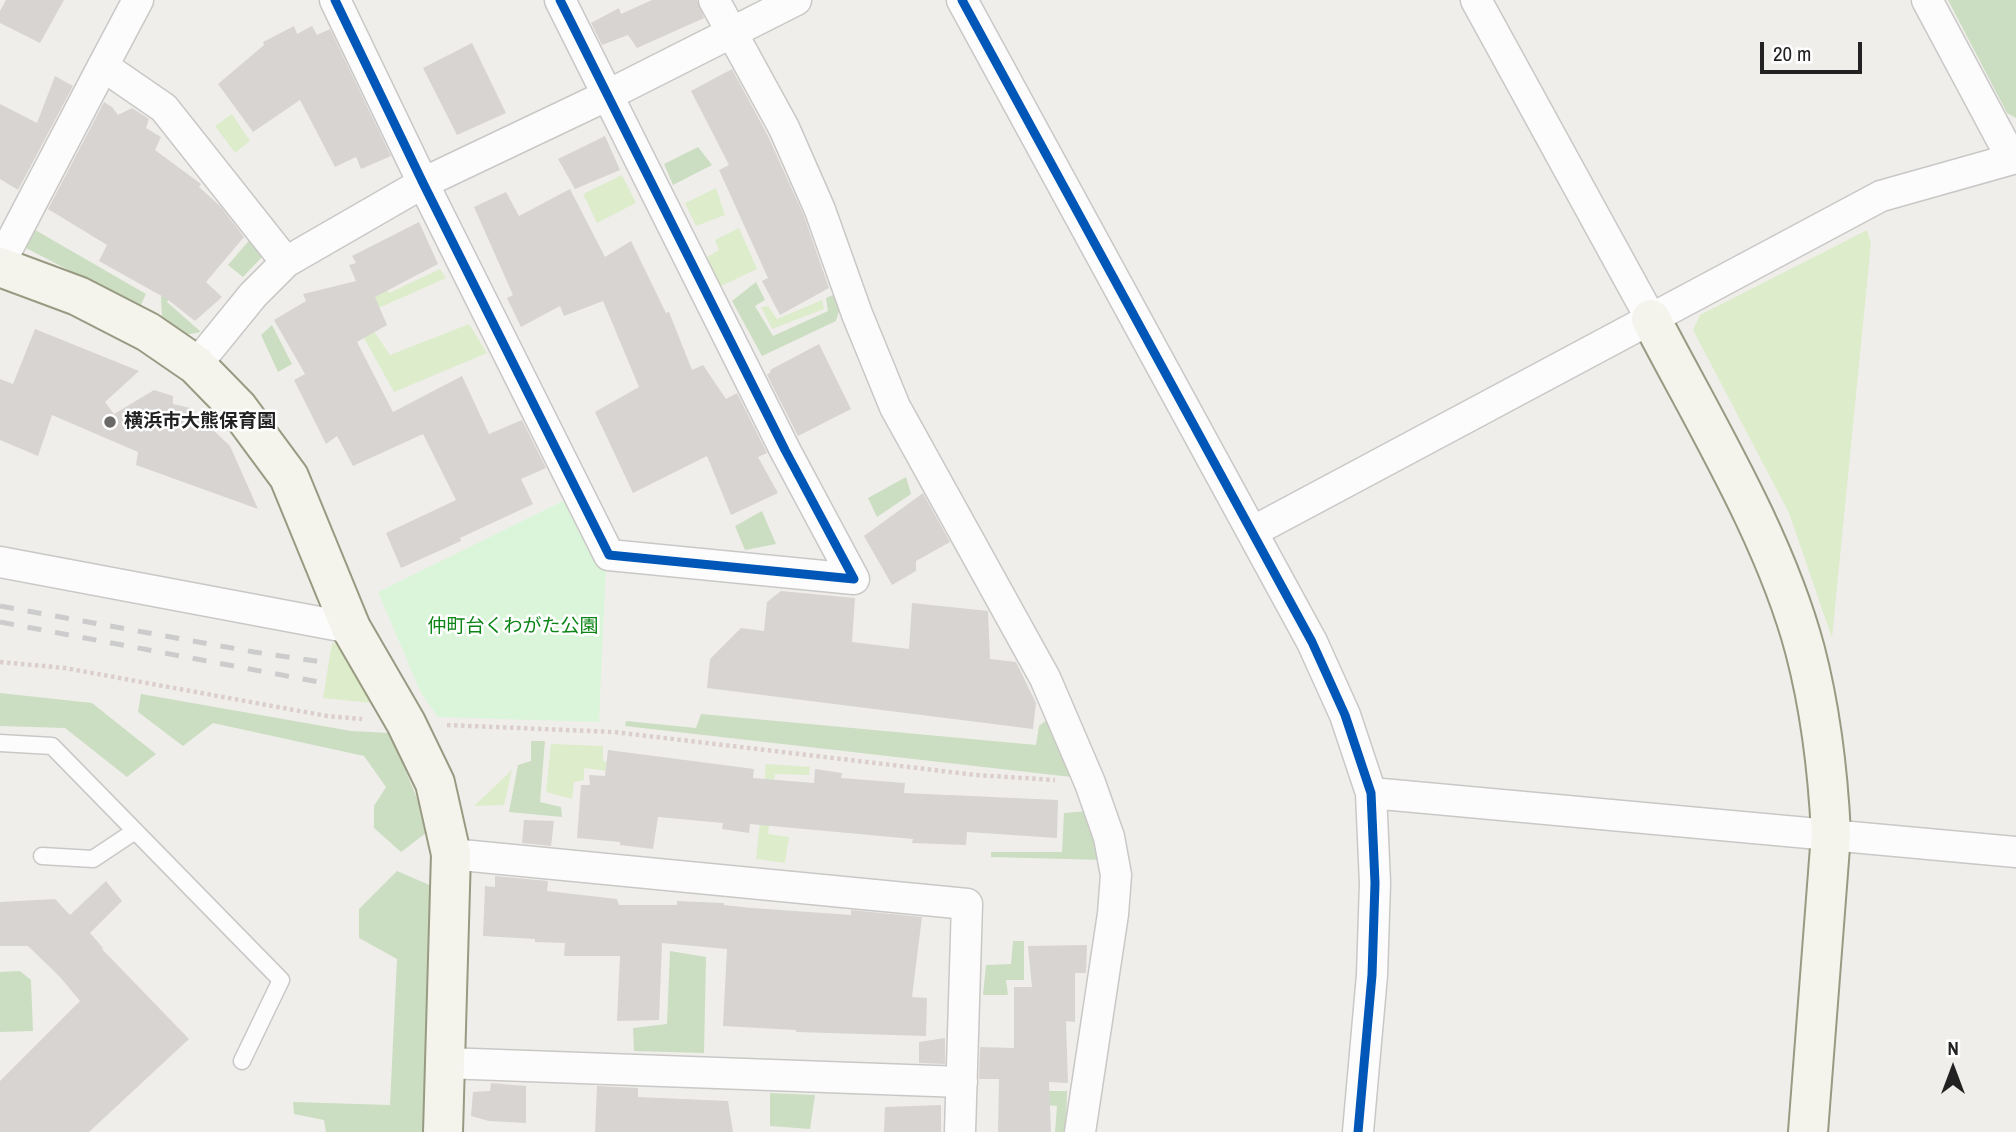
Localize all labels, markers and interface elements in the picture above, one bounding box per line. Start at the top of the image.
scale bar [1764,28,1866,72]
text: 20 m [1773,39,1811,68]
place label: 横浜市大熊保育園 [124,411,276,433]
marker: 横浜市大熊保育園 [102,414,118,430]
park label: 仲町台くわがた公園 [428,616,598,638]
north arrow [1918,1034,1988,1104]
text: N [1947,1035,1959,1061]

